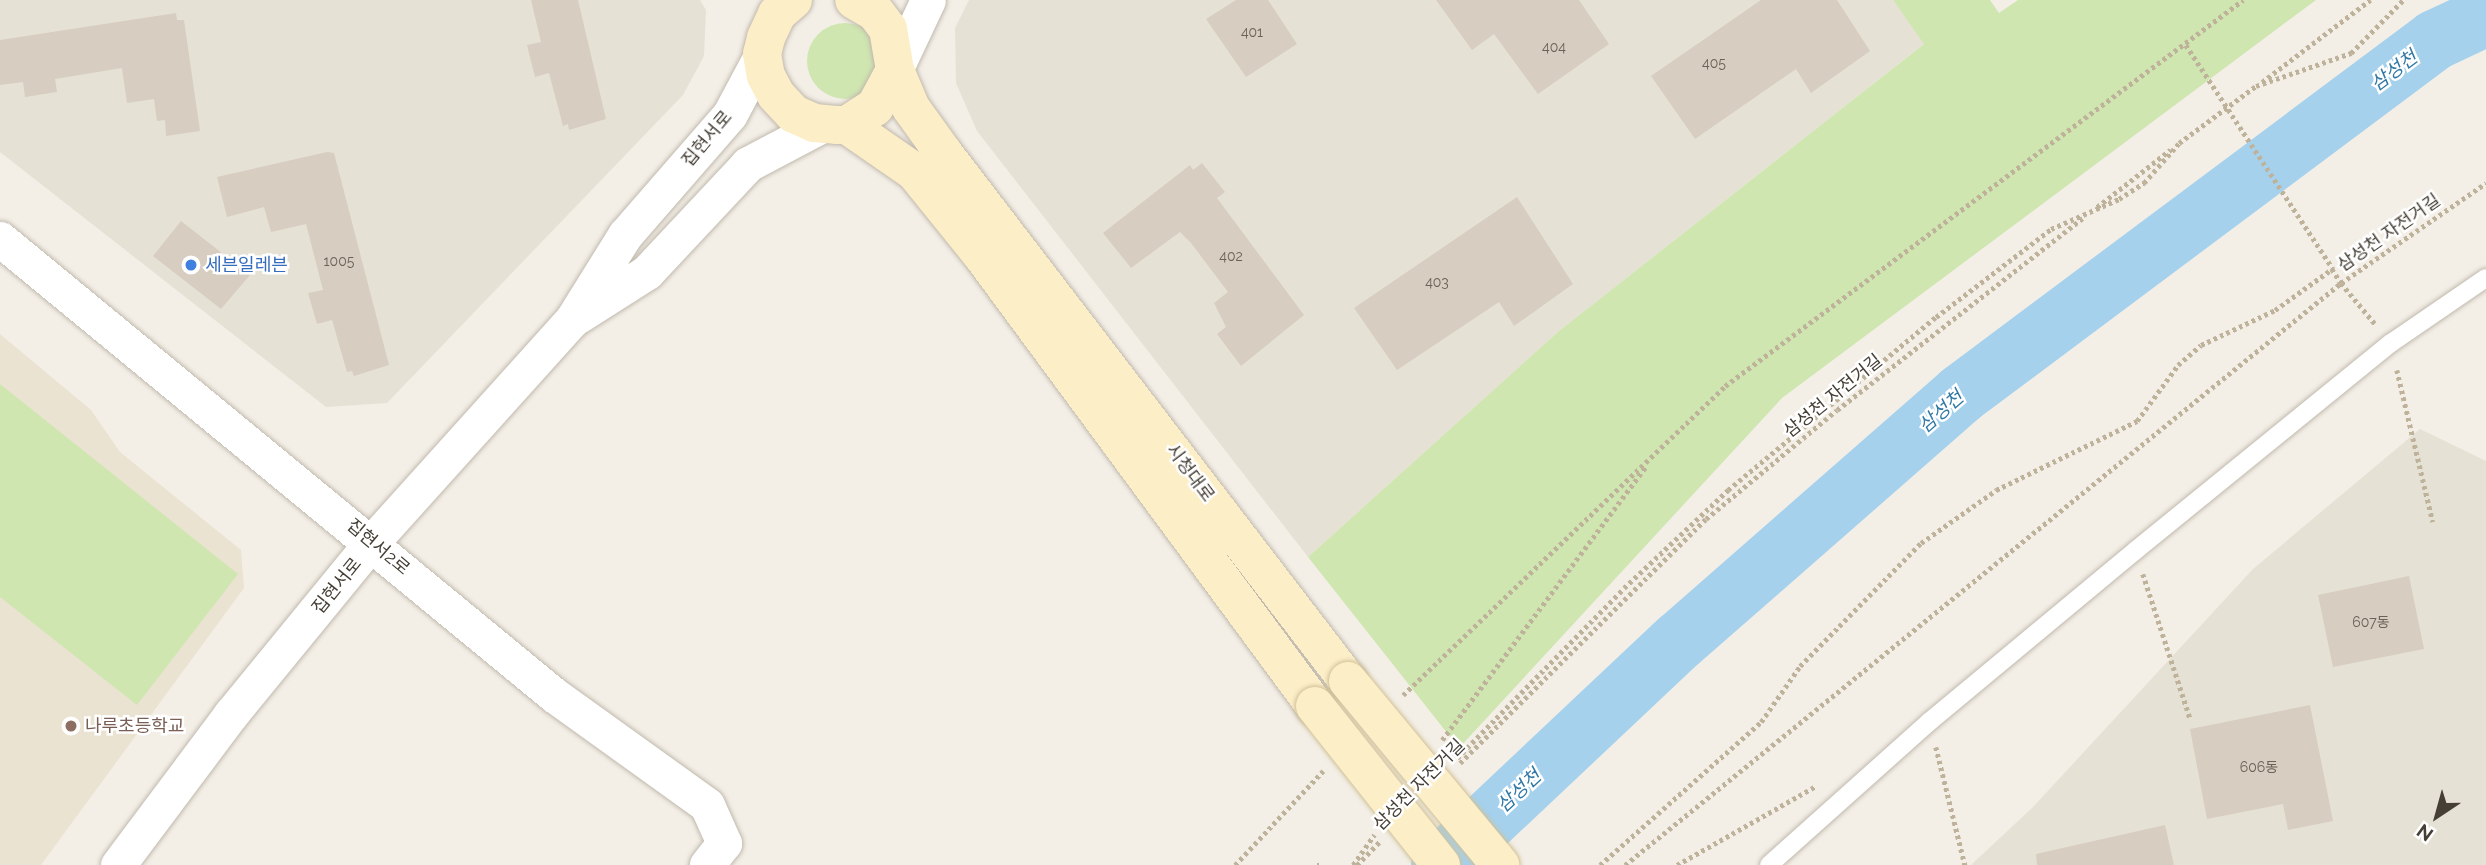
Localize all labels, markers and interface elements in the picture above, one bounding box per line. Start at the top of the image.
house number: 401 [1241,24,1263,40]
house number: 404 [1542,39,1566,55]
water label: 삼성천 [2366,46,2422,96]
house number: 405 [1702,55,1726,71]
street label: 집현서로 [677,107,737,171]
street label: 삼성천 자전거길 [2333,190,2445,276]
house number: 402 [1219,248,1243,264]
house number: 1005 [324,253,354,269]
place label: 세븐일레븐 [205,254,288,276]
marker: 세븐일레븐 [183,257,199,273]
house number: 403 [1425,274,1449,290]
street label: 삼성천 자전거길 [1779,350,1887,442]
water label: 삼성천 [1914,386,1968,438]
street label: 시청대로 [1161,440,1219,506]
street label: 집현서2로 [342,514,414,580]
street label: 집현서로 [308,553,366,619]
house number: 607동 [2352,614,2390,630]
place label: 나루초등학교 [85,715,184,737]
marker: 나루초등학교 [63,718,79,734]
street label: 삼성천 자전거길 [1369,735,1469,835]
house number: 606동 [2240,759,2278,775]
water label: 삼성천 [1492,765,1546,817]
north arrow [2402,781,2472,851]
text: N [2412,820,2437,846]

